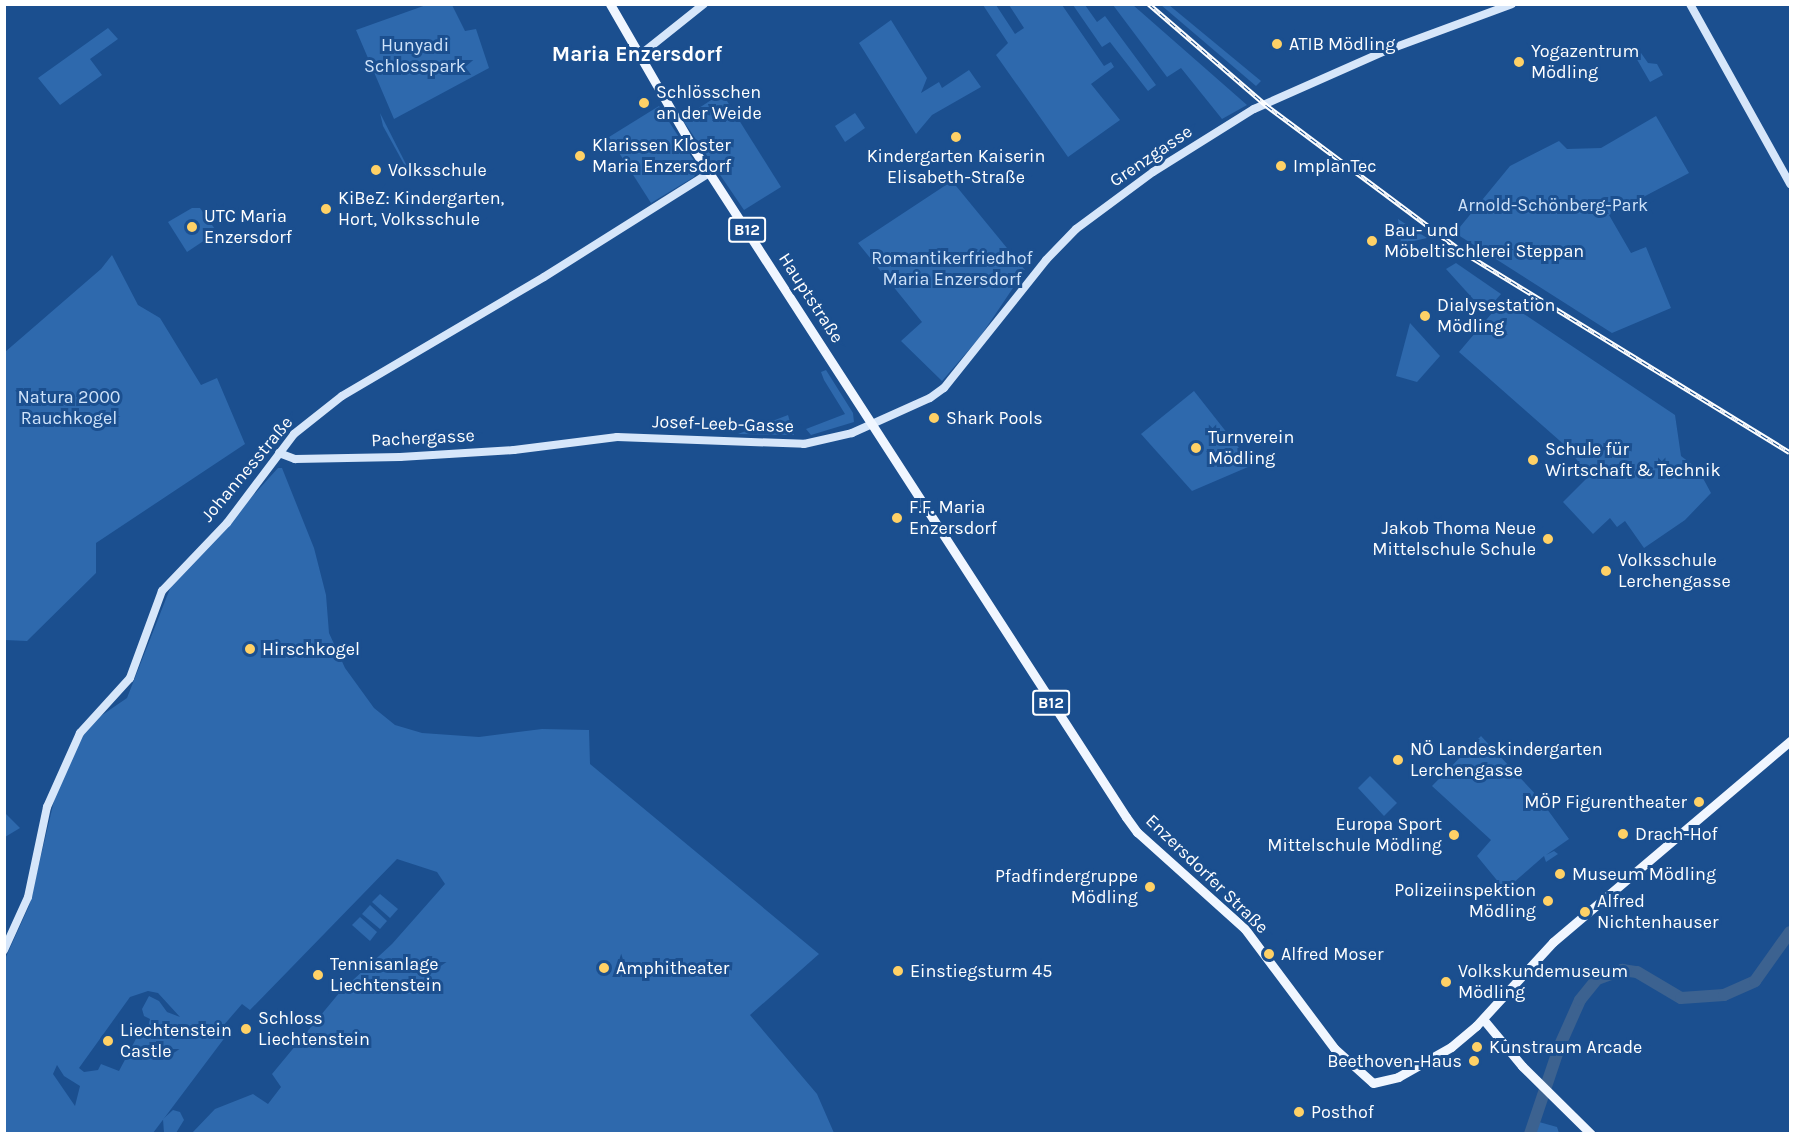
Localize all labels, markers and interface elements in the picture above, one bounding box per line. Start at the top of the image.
place label: ATIB Mödling [1289,33,1395,55]
park label: Hunyadi Schlosspark [364,35,466,78]
marker: ATIB Mödling [1270,37,1284,51]
district label: Maria Enzersdorf [552,41,722,67]
place label: Yogazentrum Mödling [1531,41,1639,84]
marker: Yogazentrum Mödling [1512,55,1526,69]
place label: Schlösschen an der Weide [656,82,762,124]
marker: Schlösschen an der Weide [637,96,651,110]
street label: Grenzgasse [1106,120,1196,192]
marker: Kindergarten Kaiserin Elisabeth-Straße [949,130,963,144]
place label: Klarissen Kloster Maria Enzersdorf [592,135,731,178]
place label: Kindergarten Kaiserin Elisabeth-Straße [867,146,1045,188]
marker: Klarissen Kloster Maria Enzersdorf [573,149,587,163]
place label: ImplanTec [1293,155,1377,177]
place label: Volksschule [388,159,487,181]
marker: ImplanTec [1274,159,1288,173]
marker: Volksschule [369,163,383,177]
place label: KiBeZ: Kindergarten, Hort, Volksschule [338,188,504,230]
park label: Arnold-Schönberg-Park [1458,194,1648,216]
marker: KiBeZ: Kindergarten, Hort, Volksschule [319,202,333,216]
place label: UTC Maria Enzersdorf [204,206,292,248]
road number: B12 [728,217,766,243]
marker: UTC Maria Enzersdorf [185,220,199,234]
place label: Bau- und Möbeltischlerei Steppan [1384,220,1584,262]
marker: Bau- und Möbeltischlerei Steppan [1365,234,1379,248]
park label: Romantikerfriedhof Maria Enzersdorf [871,248,1033,290]
street label: Hauptstraße [774,249,848,347]
place label: Dialysestation Mödling [1437,295,1555,338]
marker: Dialysestation Mödling [1418,309,1432,323]
park label: Natura 2000 Rauchkogel [17,387,121,430]
place label: Shark Pools [946,407,1043,429]
street label: Josef-Leeb-Gasse [652,411,794,437]
marker: Shark Pools [927,411,941,425]
street label: Johannesstraße [197,412,297,526]
street label: Pachergasse [371,425,475,451]
place label: Turnverein Mödling [1208,427,1294,470]
place label: Schule für Wirtschaft & Technik [1545,439,1721,482]
marker: Turnverein Mödling [1189,441,1203,455]
marker: Schule für Wirtschaft & Technik [1526,453,1540,467]
place label: F.F. Maria Enzersdorf [909,497,997,540]
marker: F.F. Maria Enzersdorf [890,511,904,525]
place label: Jakob Thoma Neue Mittelschule Schule [1372,518,1536,560]
marker: Jakob Thoma Neue Mittelschule Schule [1541,532,1555,546]
place label: Volksschule Lerchengasse [1618,550,1731,592]
marker: Volksschule Lerchengasse [1599,564,1613,578]
place label: Hirschkogel [262,638,360,660]
marker: Hirschkogel [243,642,257,656]
road number: B12 [1032,690,1070,716]
place label: NÖ Landeskindergarten Lerchengasse [1410,739,1603,782]
marker: NÖ Landeskindergarten Lerchengasse [1391,753,1405,767]
place label: MÖP Figurentheater [1524,791,1687,813]
marker: MÖP Figurentheater [1692,795,1706,809]
street label: Enzersdorfer Straße [1141,810,1273,938]
place label: Europa Sport Mittelschule Mödling [1267,814,1442,856]
place label: Drach-Hof [1635,823,1718,845]
marker: Drach-Hof [1616,827,1630,841]
marker: Europa Sport Mittelschule Mödling [1447,828,1461,842]
place label: Museum Mödling [1572,863,1716,885]
place label: Pfadfindergruppe Mödling [995,866,1138,908]
marker: Museum Mödling [1553,867,1567,881]
marker: Pfadfindergruppe Mödling [1143,880,1157,894]
place label: Polizeiinspektion Mödling [1394,880,1536,922]
place label: Alfred Nichtenhauser [1597,891,1719,934]
marker: Polizeiinspektion Mödling [1541,894,1555,908]
marker: Alfred Nichtenhauser [1578,905,1592,919]
place label: Alfred Moser [1281,943,1384,965]
marker: Alfred Moser [1262,947,1276,961]
place label: Tennisanlage Liechtenstein [330,954,442,996]
place label: Amphitheater [616,957,729,979]
place label: Einstiegsturm 45 [910,960,1052,982]
marker: Amphitheater [597,961,611,975]
place label: Volkskundemuseum Mödling [1458,961,1628,1004]
marker: Einstiegsturm 45 [891,964,905,978]
marker: Tennisanlage Liechtenstein [311,968,325,982]
marker: Volkskundemuseum Mödling [1439,975,1453,989]
place label: Schloss Liechtenstein [258,1008,370,1050]
place label: Liechtenstein Castle [120,1020,232,1062]
marker: Schloss Liechtenstein [239,1022,253,1036]
marker: Liechtenstein Castle [101,1034,115,1048]
place label: Kunstraum Arcade [1489,1036,1642,1058]
marker: Kunstraum Arcade [1470,1040,1484,1054]
place label: Beethoven-Haus [1327,1050,1462,1072]
marker: Beethoven-Haus [1467,1054,1481,1068]
place label: Posthof [1311,1101,1374,1123]
marker: Posthof [1292,1105,1306,1119]

